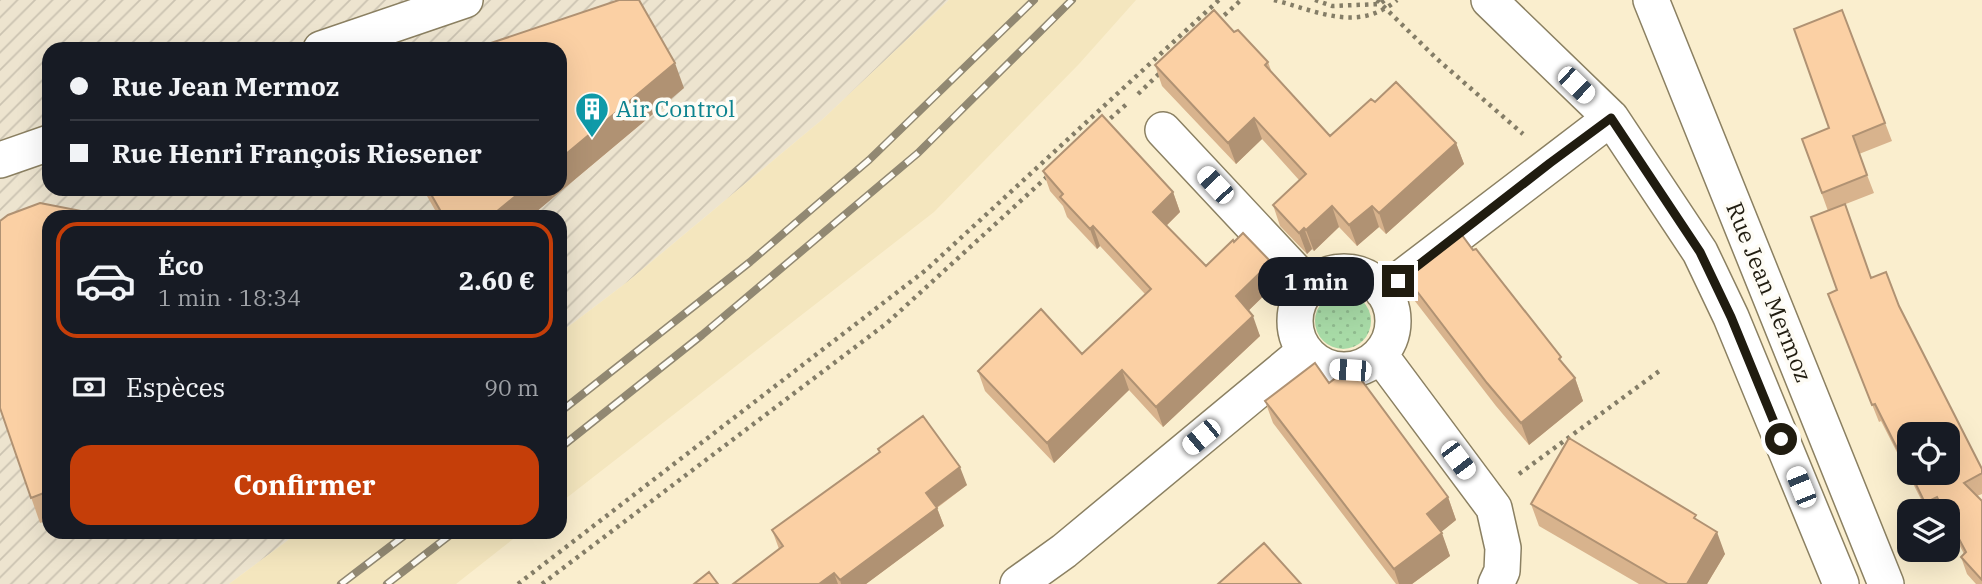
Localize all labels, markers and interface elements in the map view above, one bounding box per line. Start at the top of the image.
car [1554,63,1599,107]
text: Rue Jean Mermoz [112,69,339,103]
building icon: Air Control [573,90,611,139]
place label: Air Control [616,93,735,123]
text: Rue Henri François Riesener [112,136,482,170]
car [1193,162,1238,208]
street label: Rue Jean Mermoz [1720,197,1820,386]
text: Éco [158,248,204,282]
icon: car [74,249,137,312]
callout: 1 min [1258,256,1374,306]
text: 2.60 € [459,263,535,297]
route end [1382,265,1414,297]
text: 1 min [1284,266,1348,296]
text: 1 min · 18:34 [158,282,301,312]
car [1329,358,1372,382]
icon: cash [70,368,108,406]
text: Espèces [126,370,225,404]
text: 90 m [484,372,539,402]
car [1179,415,1224,459]
map controls [1897,422,1960,562]
button: locate [1897,422,1960,485]
route start [1765,423,1797,455]
car [1437,437,1480,483]
button: Confirmer [70,445,539,525]
car [1784,464,1819,510]
button: layers [1897,499,1960,562]

